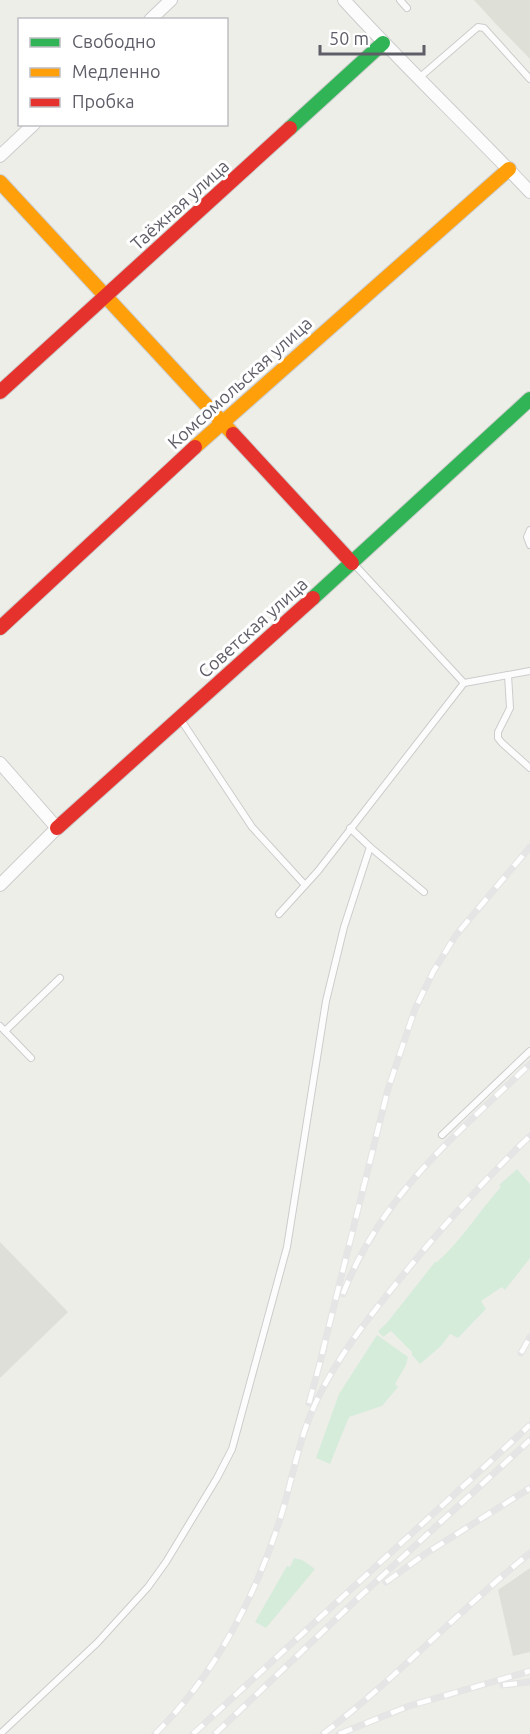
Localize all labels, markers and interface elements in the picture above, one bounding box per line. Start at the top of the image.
legend [18,18,228,126]
scale bar [320,18,424,56]
text: 50 m [329,28,369,48]
text: Свободно [72,31,156,51]
text: Медленно [72,61,161,81]
text: Пробка [72,91,135,111]
street label: Таёжная улица [126,155,232,253]
street label: Комсомольская улица [163,312,315,452]
street label: Советская улица [194,573,311,681]

